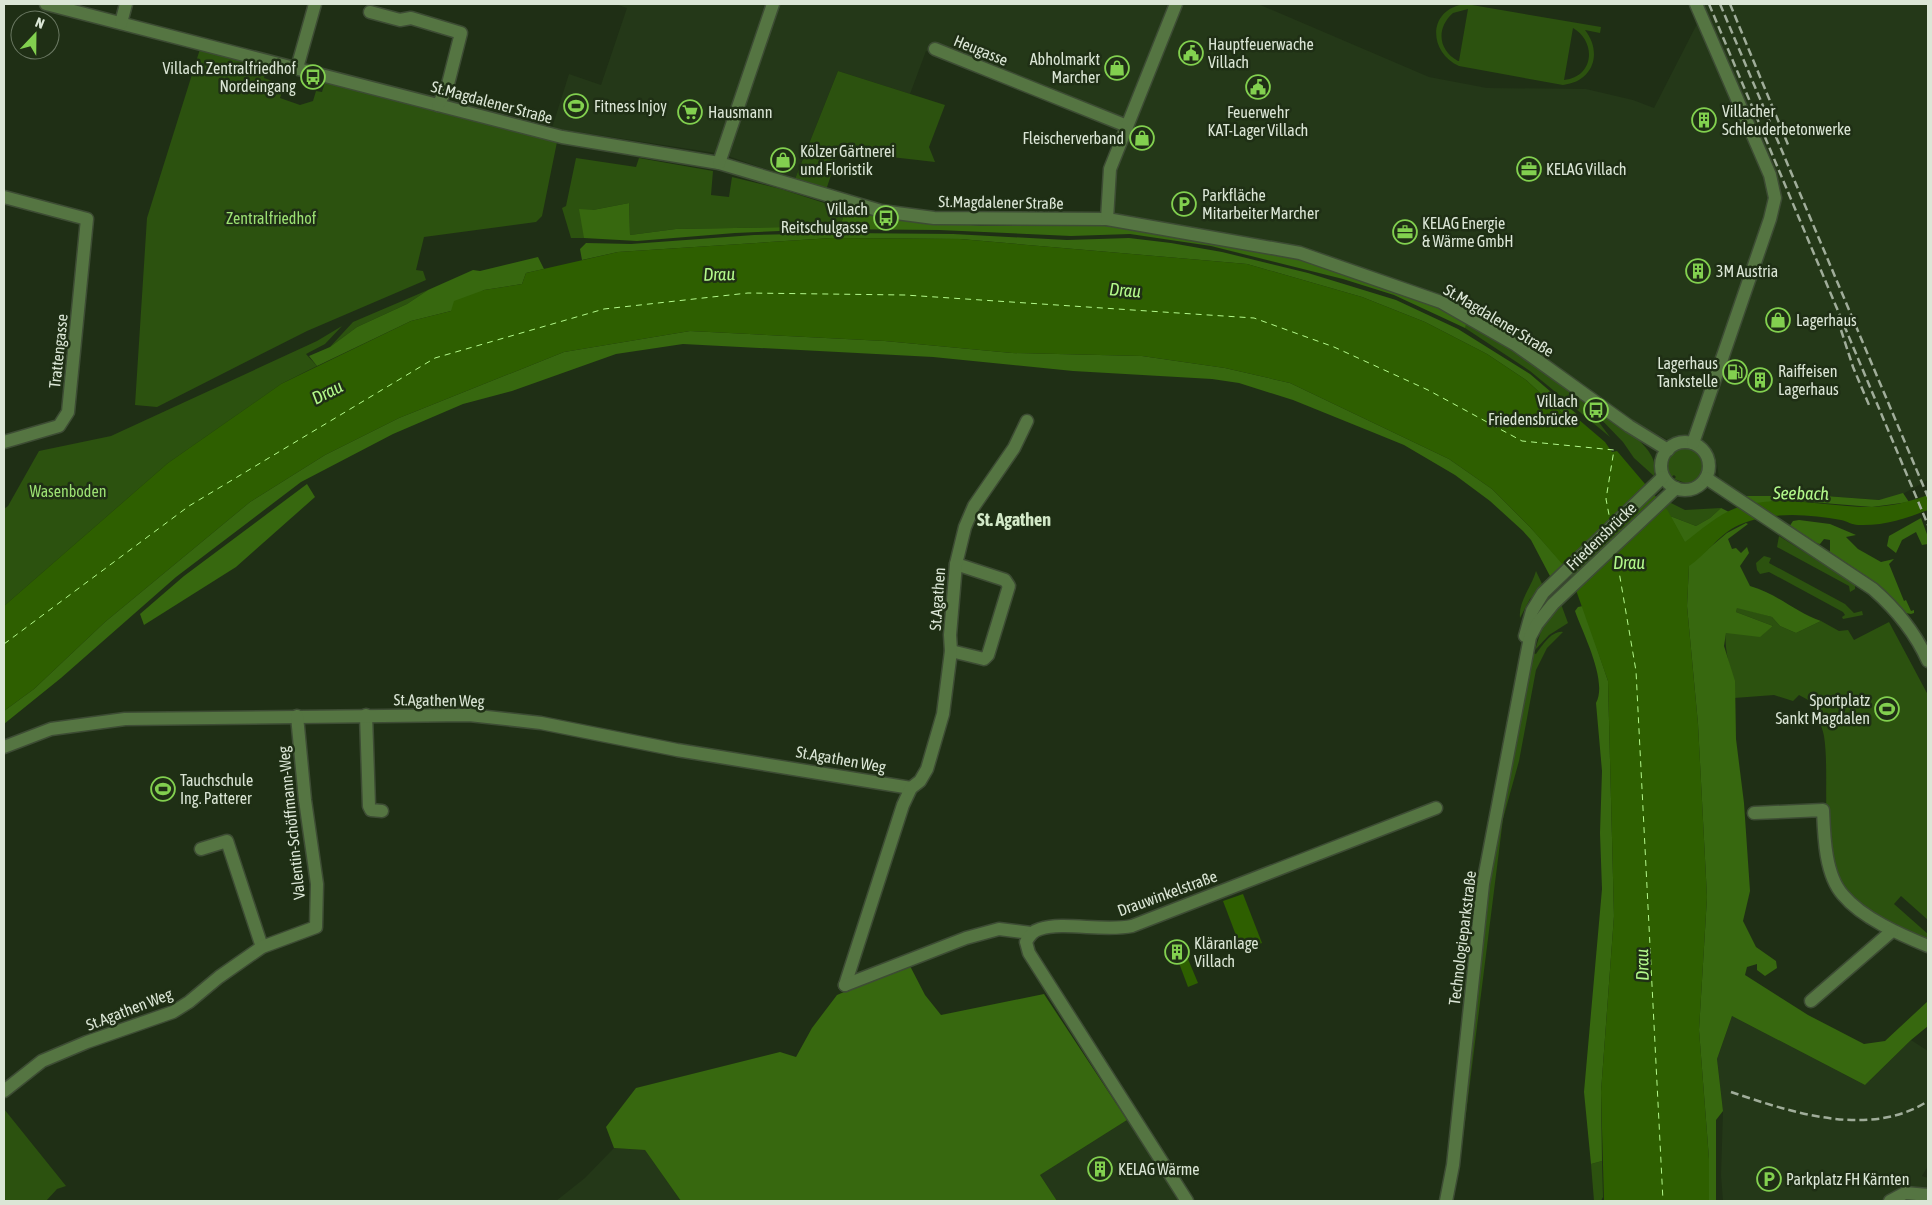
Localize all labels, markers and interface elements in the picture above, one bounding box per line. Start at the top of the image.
north arrow [10,10,60,60]
text: N [33,14,47,32]
street label: Heugasse [951,31,1011,70]
place label: Hauptfeuerwache Villach [1208,35,1314,71]
public building icon: Hauptfeuerwache Villach [1178,40,1204,66]
place label: Abholmarkt Marcher [1030,50,1100,86]
shop icon: Abholmarkt Marcher [1104,55,1130,81]
place label: Villach Zentralfriedhof Nordeingang [162,59,297,96]
bus stop icon: Villach Zentralfriedhof Nordeingang [300,64,326,90]
public building icon: Feuerwehr KAT-Lager Villach [1245,74,1271,100]
street label: St.Magdalener Straße [429,77,555,128]
sports icon: Fitness Injoy [563,93,589,119]
place label: Fitness Injoy [594,97,667,116]
supermarket icon: Hausmann [677,99,703,125]
place label: Villacher Schleuderbetonwerke [1722,102,1851,138]
place label: Hausmann [708,103,773,121]
place label: Feuerwehr KAT-Lager Villach [1208,103,1308,140]
building icon: Villacher Schleuderbetonwerke [1691,107,1717,133]
shop icon: Fleischerverband [1129,125,1155,151]
place label: Fleischerverband [1022,129,1124,147]
place label: Kölzer Gärtnerei und Floristik [800,142,895,178]
shop icon: Kölzer Gärtnerei und Floristik [770,147,796,173]
office icon: KELAG Villach [1516,156,1542,182]
place label: KELAG Villach [1546,160,1626,178]
place label: Parkfläche Mitarbeiter Marcher [1202,186,1319,222]
parking icon: Parkfläche Mitarbeiter Marcher [1171,191,1197,217]
street label: St.Magdalener Straße [938,192,1064,213]
place label: Villach Reitschulgasse [781,200,868,237]
bus stop icon: Villach Reitschulgasse [873,205,899,231]
park label: Zentralfriedhof [226,209,317,227]
place label: KELAG Energie & Wärme GmbH [1422,214,1514,250]
office icon: KELAG Energie & Wärme GmbH [1392,219,1418,245]
building icon: 3M Austria [1685,258,1711,284]
place label: 3M Austria [1716,262,1778,280]
water label: Drau [703,263,735,285]
water label: Drau [1108,278,1142,302]
street label: St.Magdalener Straße [1440,280,1557,361]
shop icon: Lagerhaus [1765,307,1791,333]
place label: Lagerhaus [1796,311,1857,330]
street label: Trattengasse [45,313,72,389]
place label: Lagerhaus Tankstelle [1657,354,1718,390]
fuel station icon: Lagerhaus Tankstelle [1722,359,1748,385]
place label: Raiffeisen Lagerhaus [1778,362,1839,399]
building icon: Raiffeisen Lagerhaus [1747,367,1773,393]
water label: Drau [308,375,346,409]
place label: Villach Friedensbrücke [1488,392,1578,428]
bus stop icon: Villach Friedensbrücke [1583,397,1609,423]
park label: Wasenboden [30,482,106,500]
water label: Seebach [1772,482,1829,504]
street label: Friedensbrücke [1562,498,1640,574]
district label: St. Agathen [977,509,1051,530]
water label: Drau [1613,552,1645,573]
street label: St.Agathen [926,567,949,631]
street label: St.Agathen Weg [393,690,485,711]
place label: Sportplatz Sankt Magdalen [1775,691,1870,728]
sports icon: Sportplatz Sankt Magdalen [1874,696,1900,722]
street label: St.Agathen Weg [795,742,887,777]
street label: Valentin-Schöffmann-Weg [274,745,309,901]
place label: Tauchschule Ing. Patterer [180,771,253,808]
sports icon: Tauchschule Ing. Patterer [150,776,176,802]
street label: Drauwinkelstraße [1115,867,1219,919]
street label: Technologieparkstraße [1445,870,1480,1006]
place label: Kläranlage Villach [1194,934,1259,970]
building icon: Kläranlage Villach [1164,939,1190,965]
water label: Drau [1631,949,1653,981]
street label: St.Agathen Weg [83,984,175,1035]
building icon: KELAG Wärme [1087,1156,1113,1182]
place label: KELAG Wärme [1118,1160,1199,1178]
parking icon: Parkplatz FH Kärnten [1756,1166,1782,1192]
place label: Parkplatz FH Kärnten [1786,1170,1909,1189]

